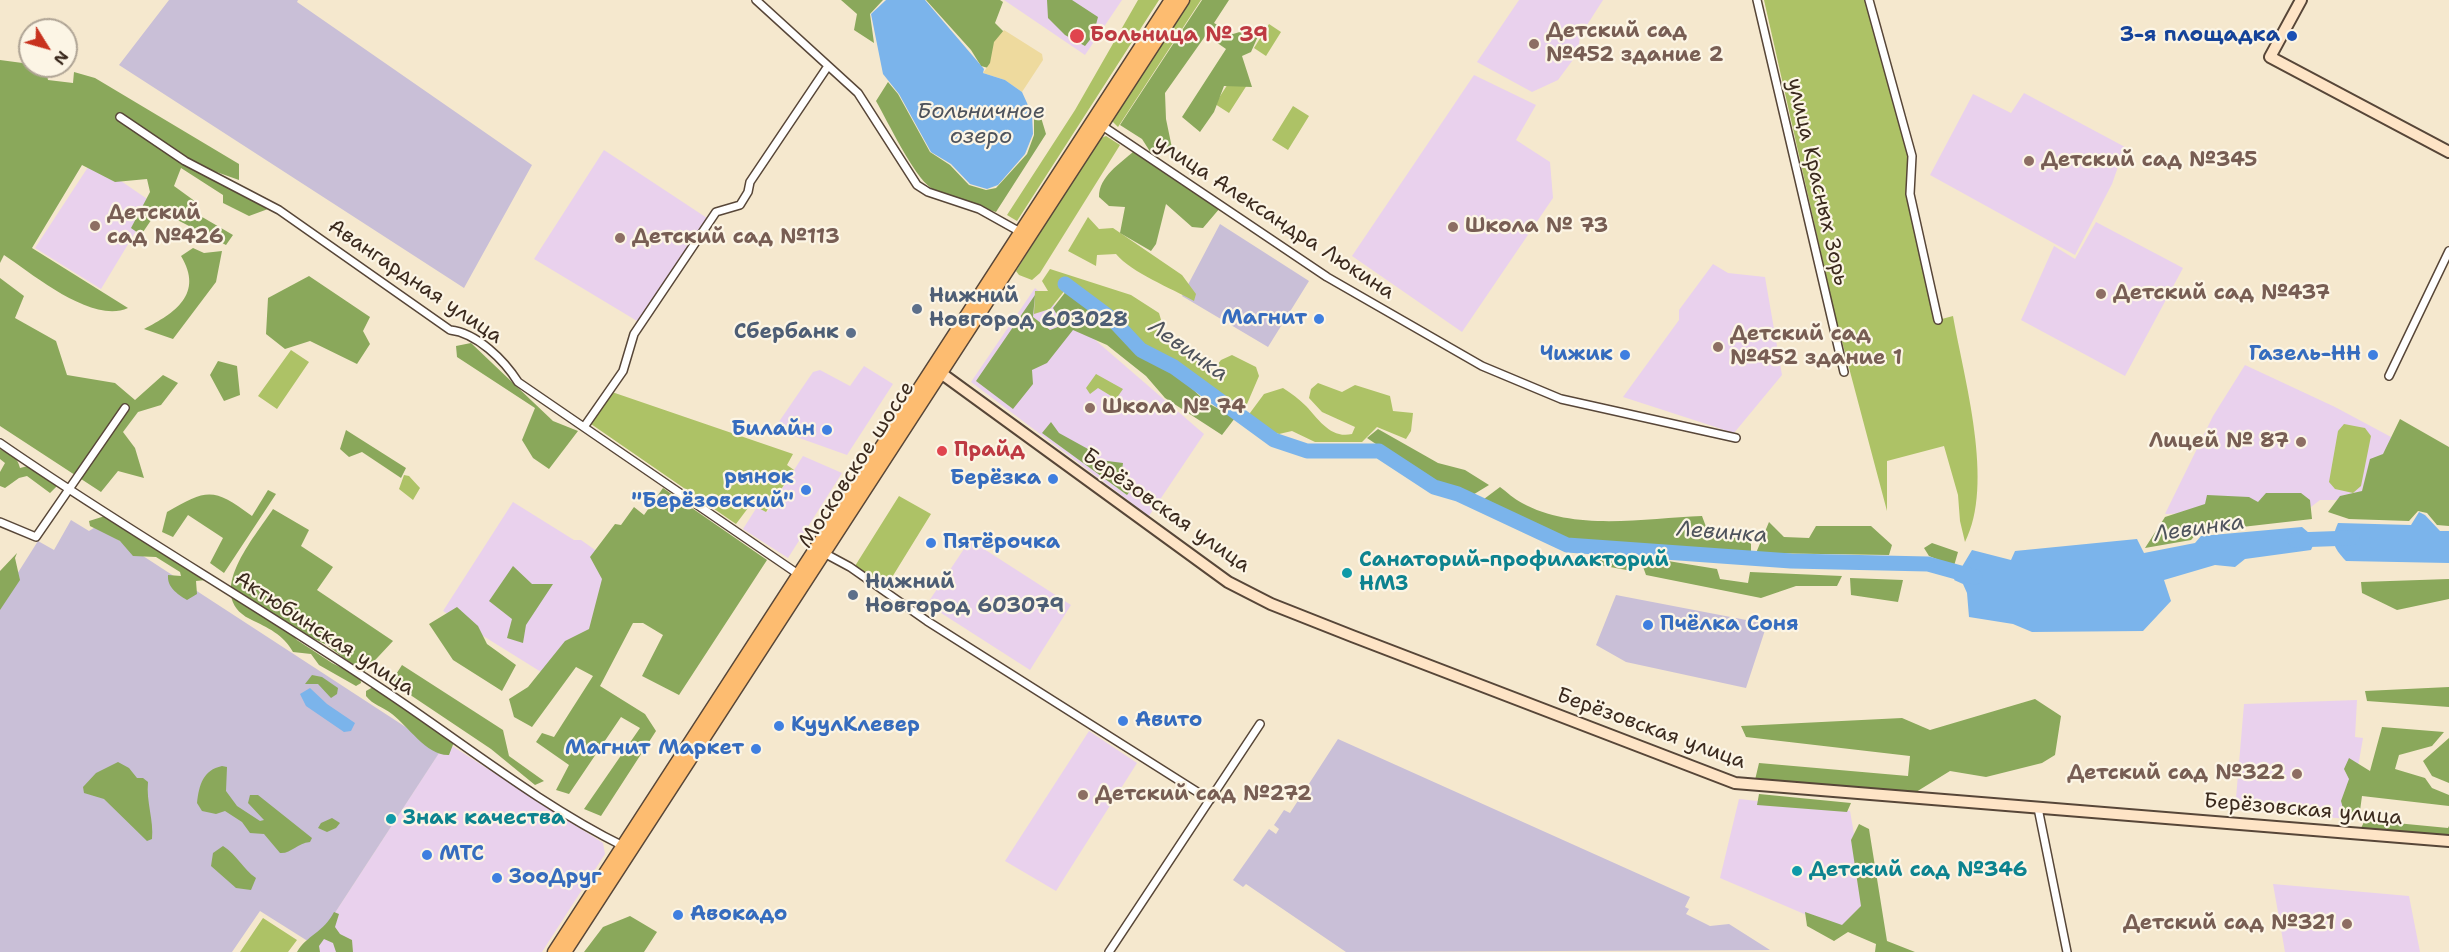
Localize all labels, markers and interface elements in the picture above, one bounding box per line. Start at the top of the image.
north arrow [18,18,78,78]
place label: Детский сад №452 здание 2 [1546,19,1724,69]
place label: Больница № 39 [1090,23,1268,49]
place label: 3-я площадка [2119,23,2280,49]
marker: Больница № 39 [1068,27,1086,45]
marker: 3-я площадка [2285,29,2299,43]
marker: Детский сад №452 здание 2 [1527,37,1541,51]
text: N [49,47,73,69]
street label: улица Красных Зорь [1781,76,1853,288]
water label: Больничное озеро [917,99,1045,150]
street label: улица Александра Люкина [1149,131,1399,305]
place label: Детский сад №345 [2041,148,2257,174]
marker: Детский сад №345 [2022,154,2036,168]
place label: Детский сад №426 [107,201,224,251]
street label: Авангардная улица [323,214,507,350]
place label: Школа № 73 [1465,214,1608,240]
marker: Детский сад №426 [88,219,102,233]
marker: Школа № 73 [1446,220,1460,234]
place label: Детский сад №113 [632,225,840,251]
marker: Детский сад №113 [613,231,627,245]
place label: Детский сад №437 [2113,281,2330,307]
place label: Нижний Новгород 603028 [929,284,1128,334]
marker: Детский сад №437 [2094,287,2108,301]
marker: Нижний Новгород 603028 [910,302,924,316]
place label: Магнит [1221,306,1307,332]
marker: Магнит [1312,312,1326,326]
water label: Левинка [1143,314,1233,388]
place label: Сбербанк [734,320,839,346]
place label: Детский сад №452 здание 1 [1730,322,1902,372]
marker: Сбербанк [844,326,858,340]
marker: Детский сад №452 здание 1 [1711,340,1725,354]
place label: Чижик [1540,342,1613,368]
place label: Газель-НН [2249,342,2361,368]
marker: Чижик [1618,348,1632,362]
marker: Газель-НН [2366,348,2380,362]
street label: Московское шоссе [794,377,920,553]
place label: Школа № 74 [1102,395,1246,421]
marker: Школа № 74 [1083,401,1097,415]
place label: Билайн [732,417,815,443]
marker: Билайн [820,423,834,437]
place label: Лицей № 87 [2149,429,2289,455]
marker: Лицей № 87 [2294,435,2308,449]
place label: Прайд [954,438,1025,464]
street label: Берёзовская улица [1077,443,1255,579]
marker: Прайд [935,444,949,458]
place label: рынок "Берёзовский" [631,465,794,515]
place label: Берёзка [950,466,1041,492]
marker: Берёзка [1046,472,1060,486]
marker: рынок "Берёзовский" [799,483,813,497]
water label: Левинка [2152,510,2246,548]
water label: Левинка [1676,517,1768,549]
place label: Пятёрочка [943,530,1060,556]
marker: Пятёрочка [924,536,938,550]
place label: Санаторий-профилакторий НМЗ [1359,548,1669,598]
street label: Актюбинская улица [229,566,419,702]
marker: Санаторий-профилакторий НМЗ [1340,566,1354,580]
place label: Нижний Новгород 603079 [865,570,1064,620]
marker: Нижний Новгород 603079 [846,588,860,602]
place label: Пчёлка Соня [1660,612,1799,638]
marker: Пчёлка Соня [1641,618,1655,632]
street label: Берёзовская улица [1553,683,1749,775]
place label: Авито [1135,708,1202,734]
place label: КуулКлевер [791,713,920,739]
marker: Авито [1116,714,1130,728]
marker: КуулКлевер [772,719,786,733]
place label: Магнит Маркет [565,736,744,762]
marker: Магнит Маркет [749,742,763,756]
place label: Детский сад №322 [2067,761,2285,787]
marker: Детский сад №322 [2290,767,2304,781]
place label: Детский сад №272 [1095,782,1312,808]
marker: Детский сад №272 [1076,788,1090,802]
street label: Берёзовская улица [2203,789,2403,831]
place label: Знак качества [403,806,565,832]
marker: Знак качества [384,812,398,826]
place label: МТС [439,842,484,868]
marker: МТС [420,848,434,862]
place label: Детский сад №346 [1809,858,2028,884]
marker: Детский сад №346 [1790,864,1804,878]
place label: ЗооДруг [509,865,602,891]
marker: ЗооДруг [490,871,504,885]
place label: Авокадо [690,902,787,928]
marker: Авокадо [671,908,685,922]
place label: Детский сад №321 [2123,911,2335,937]
marker: Детский сад №321 [2340,917,2354,931]

